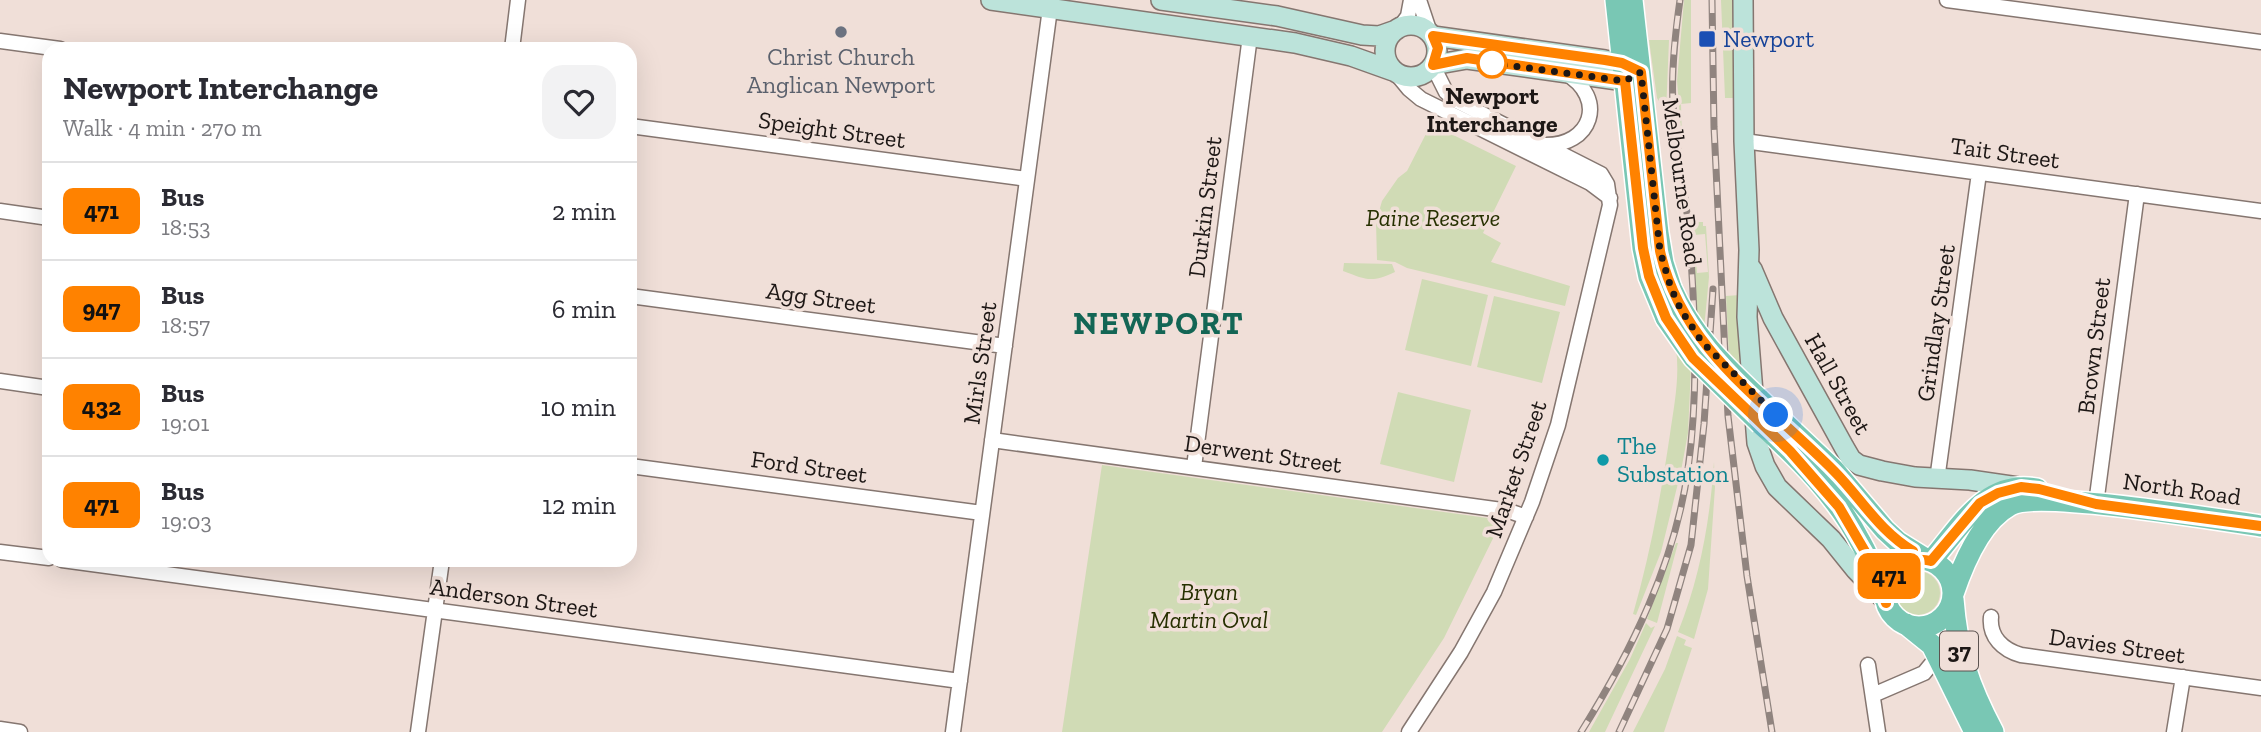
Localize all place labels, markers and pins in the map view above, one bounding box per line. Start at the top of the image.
marker: Christ Church Anglican Newport [833,24,849,40]
place label: Newport [1723,24,1814,53]
marker: Newport [1697,29,1717,49]
place label: Christ Church Anglican Newport [747,42,935,99]
marker: Newport Interchange [1477,48,1507,78]
place label: Newport Interchange [1426,81,1558,138]
place label: The Substation [1617,431,1729,488]
marker: The Substation [1595,452,1611,468]

